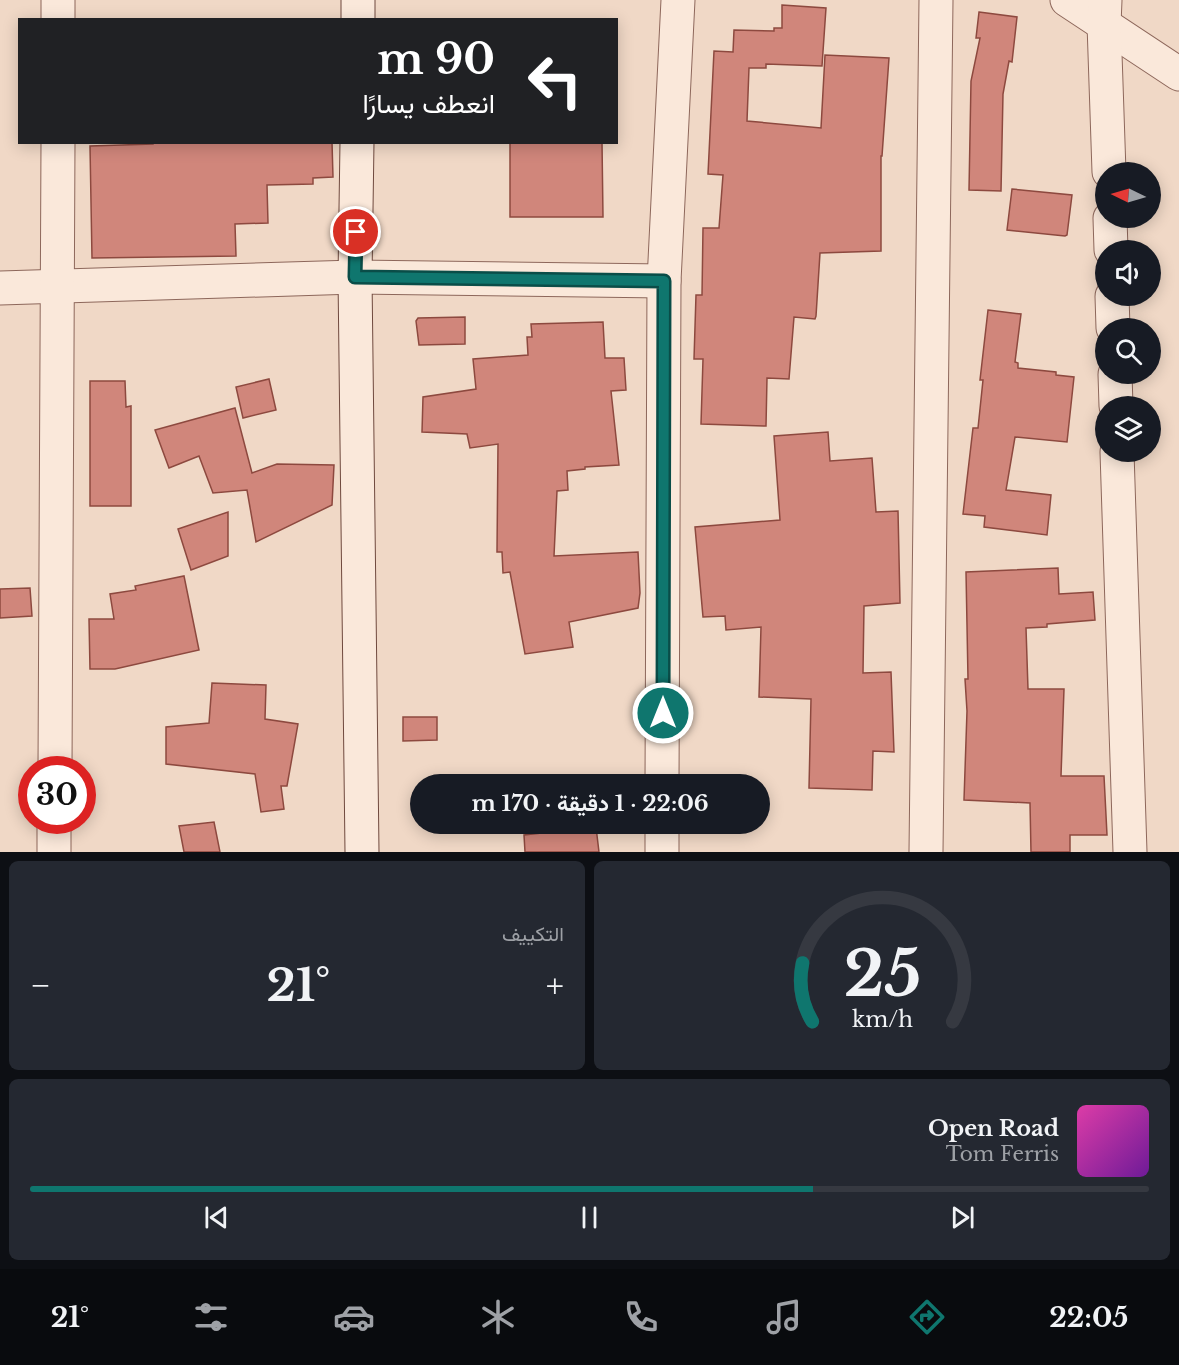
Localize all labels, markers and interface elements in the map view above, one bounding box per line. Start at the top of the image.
text: 90 m [377,33,495,85]
icon: left [516,42,594,120]
text: انعطف يسارًا [363,87,495,120]
north arrow [1095,162,1161,228]
map controls [1095,162,1161,462]
pin [330,206,381,257]
icon: arrive [339,215,372,248]
button: sound [1095,240,1161,306]
button: search [1095,318,1161,384]
button: layers [1095,396,1161,462]
position arrow [631,681,695,745]
speed limit sign: 30 [18,756,96,834]
text: 22:06 · 1 دقيقة · 170 m [471,790,709,817]
text: التكييف [502,922,564,946]
text: 25 [843,935,921,1013]
text: 21° [266,957,330,1013]
text: − [30,965,51,1006]
text: + [546,965,564,1006]
text: km/h [852,1007,913,1034]
text: Open Road [928,1115,1059,1142]
text: Tom Ferris [946,1142,1059,1166]
icon: previous [200,1201,233,1234]
icon: pause [573,1201,606,1234]
icon: next [946,1201,979,1234]
icon: filters [190,1296,232,1338]
icon: car [333,1296,375,1338]
icon: climate [477,1296,519,1338]
icon: phone [620,1296,662,1338]
icon: music [763,1296,805,1338]
icon: directions [906,1296,948,1338]
text: 21° [51,1301,89,1334]
text: 22:05 [1049,1301,1128,1334]

